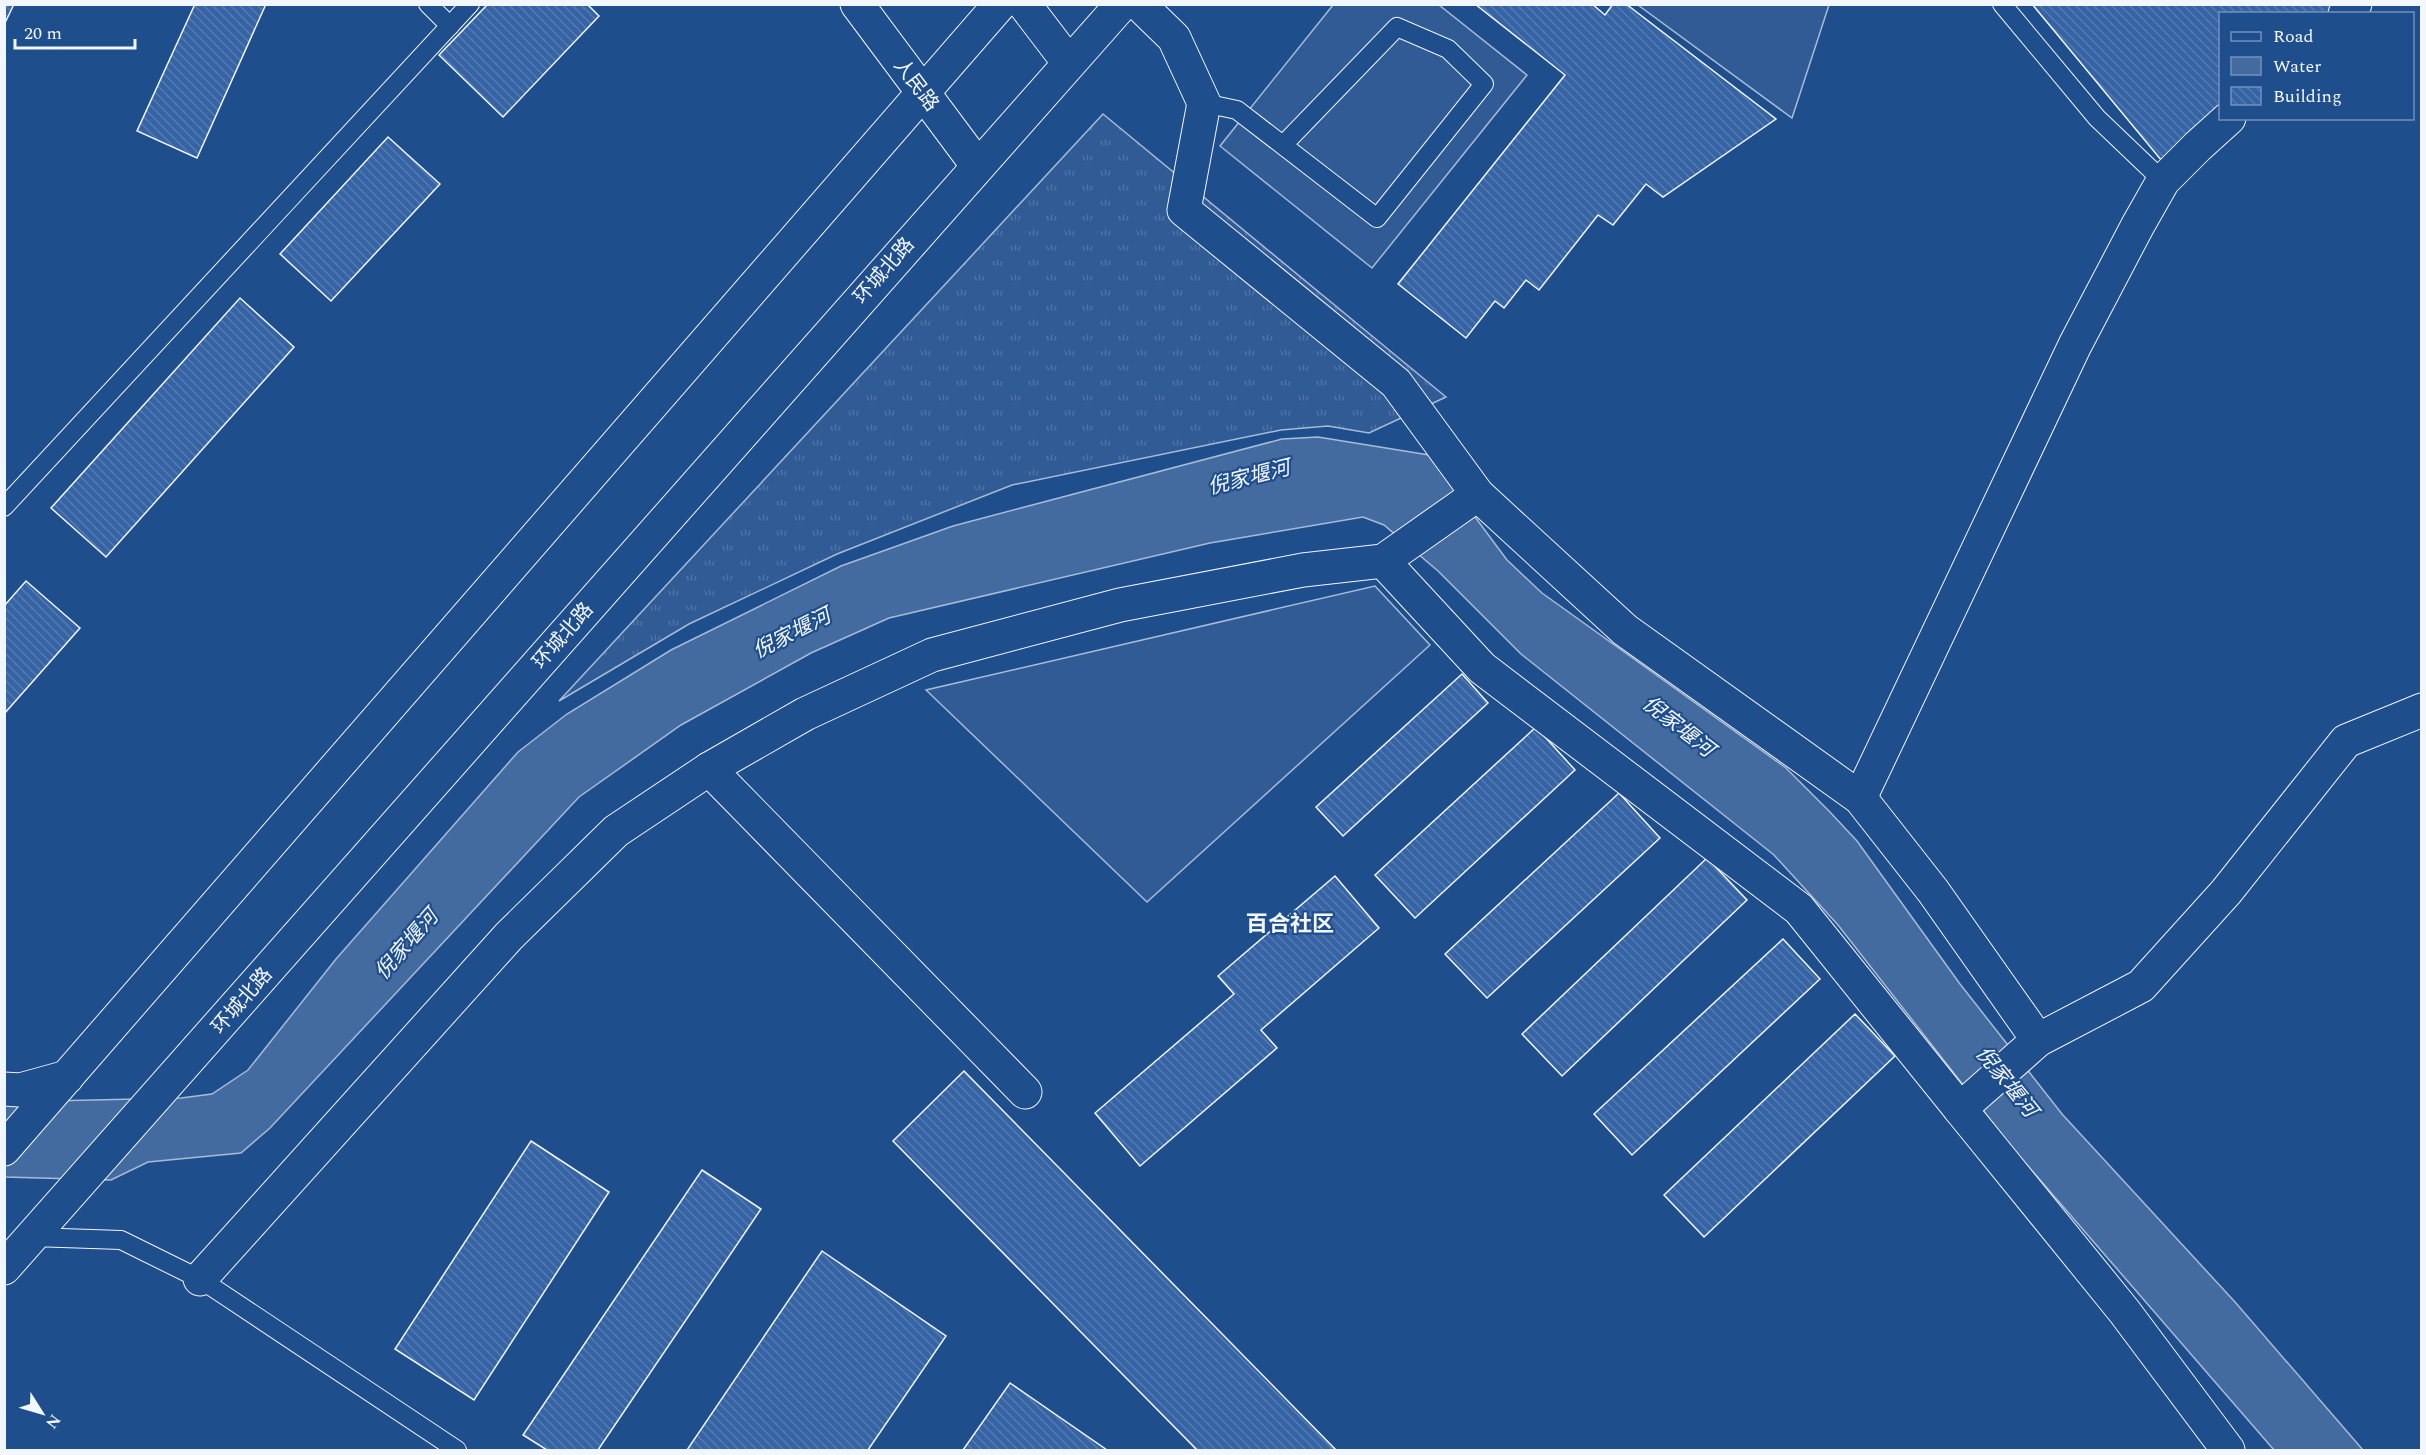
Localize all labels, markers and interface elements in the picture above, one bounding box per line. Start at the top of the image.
scale bar [15,12,135,50]
legend [2219,12,2414,120]
text: 20 m [24,20,62,47]
text: Road [2273,23,2314,50]
street label: 人民路 [886,52,946,118]
text: Water [2273,53,2321,80]
text: Building [2273,83,2342,110]
street label: 环城北路 [846,231,922,311]
water label: 倪家堰河 [1204,451,1298,504]
street label: 环城北路 [525,596,601,676]
water label: 倪家堰河 [747,599,840,667]
water label: 倪家堰河 [1635,689,1724,768]
water label: 倪家堰河 [367,900,449,987]
district label: 百合社区 [1246,908,1334,941]
street label: 环城北路 [204,961,280,1041]
water label: 倪家堰河 [1967,1039,2047,1128]
north arrow [12,1383,72,1443]
text: N [40,1409,67,1434]

